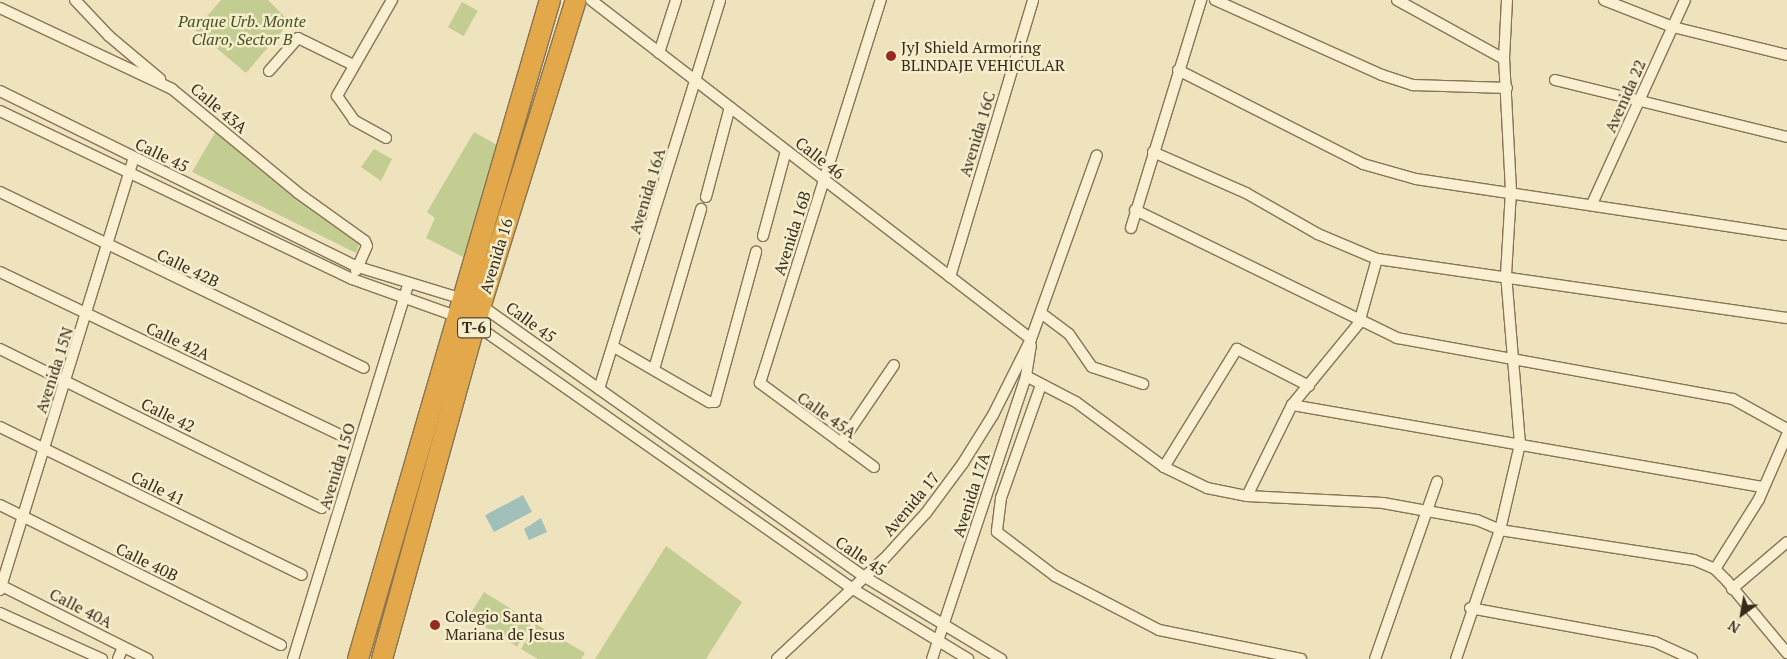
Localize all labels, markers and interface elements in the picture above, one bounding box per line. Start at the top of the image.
park label: Parque Urb. Monte Claro, Sector B [178,11,306,49]
place label: JyJ Shield Armoring BLINDAJE VEHICULAR [901,37,1066,75]
marker: JyJ Shield Armoring BLINDAJE VEHICULAR [885,50,897,62]
street label: Avenida 22 [1600,57,1650,135]
street label: Calle 43A [187,79,251,137]
street label: Avenida 16C [955,89,999,179]
street label: Calle 46 [792,133,848,183]
street label: Calle 45 [132,134,192,176]
street label: Avenida 16A [625,146,669,236]
street label: Avenida 16B [769,188,815,278]
street label: Avenida 16 [475,216,517,296]
street label: Calle 42B [154,245,222,291]
street label: Calle 45 [502,297,560,347]
road number: T-6 [456,316,492,340]
street label: Calle 42A [143,318,213,364]
street label: Avenida 15N [31,324,77,416]
street label: Calle 45A [794,388,860,442]
street label: Calle 42 [138,394,198,436]
street label: Avenida 15O [315,420,359,512]
street label: Avenida 17A [948,450,994,540]
street label: Calle 41 [128,467,188,509]
street label: Avenida 17 [879,468,943,540]
street label: Calle 45 [832,532,890,580]
street label: Calle 40B [113,539,181,585]
street label: Calle 40A [46,584,116,632]
north arrow [1717,589,1767,639]
place label: Colegio Santa Mariana de Jesus [445,606,565,644]
text: N [1724,616,1743,638]
marker: Colegio Santa Mariana de Jesus [429,619,441,631]

